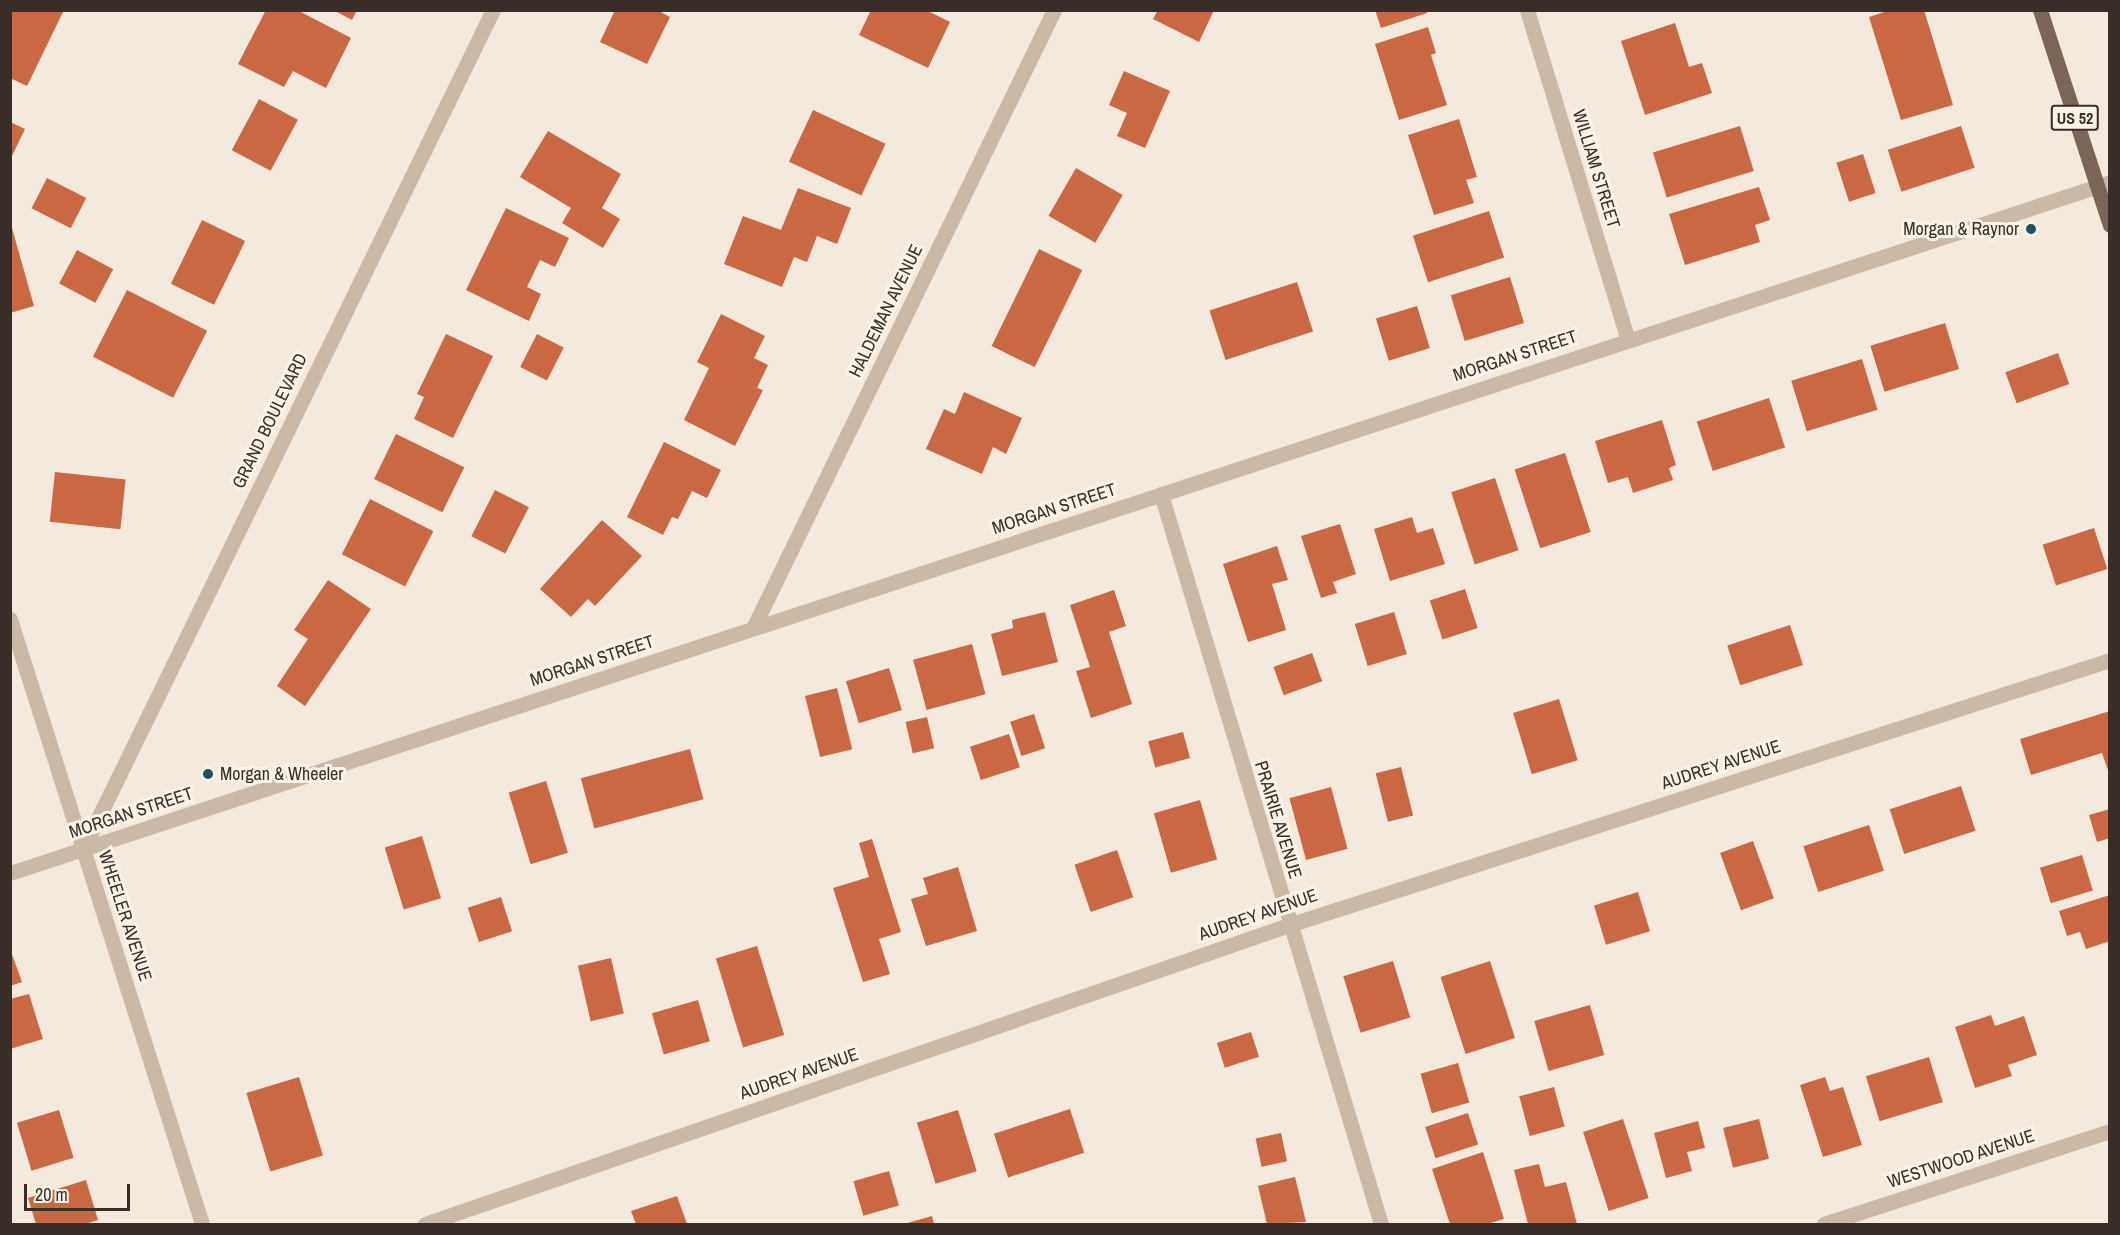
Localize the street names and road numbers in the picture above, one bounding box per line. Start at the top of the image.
road number: US 52 [2050,105,2100,131]
street label: WILLIAM STREET [1568,107,1624,231]
street label: HALDEMAN AVENUE [844,241,928,381]
street label: MORGAN STREET [1450,326,1580,386]
street label: GRAND BOULEVARD [228,350,312,492]
street label: MORGAN STREET [989,479,1119,539]
street label: MORGAN STREET [527,631,657,691]
street label: AUDREY AVENUE [1658,735,1784,795]
street label: PRAIRIE AVENUE [1250,758,1306,882]
street label: MORGAN STREET [66,783,196,843]
street label: WHEELER AVENUE [94,848,156,984]
street label: AUDREY AVENUE [1195,884,1321,946]
street label: AUDREY AVENUE [736,1043,862,1105]
street label: WESTWOOD AVENUE [1884,1125,2038,1193]

